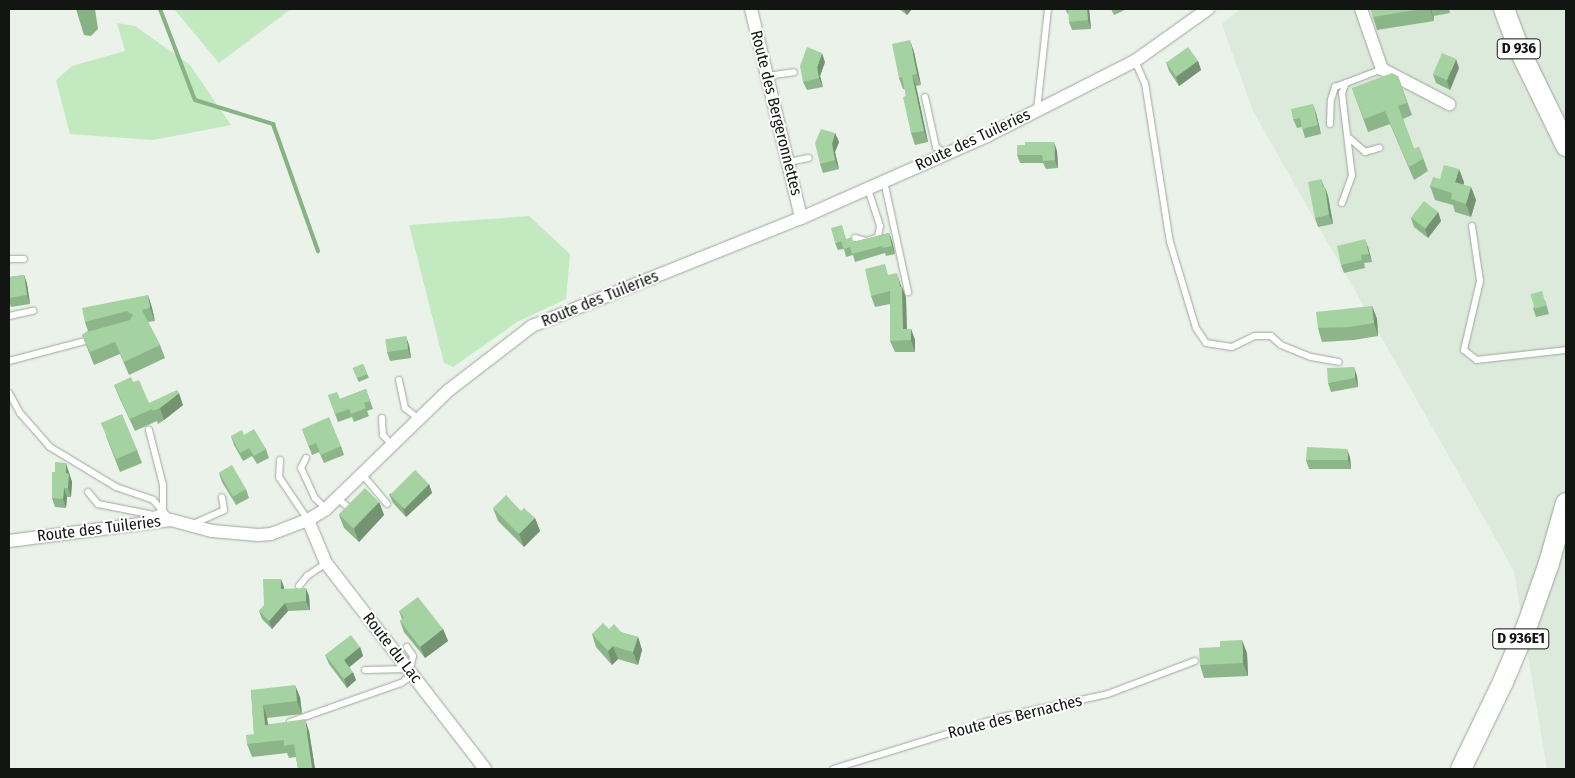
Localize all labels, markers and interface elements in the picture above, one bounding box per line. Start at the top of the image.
street label: Route des Bergeronnettes [746,28,806,198]
road number: D 936 [1496,36,1542,62]
street label: Route des Tuileries [912,105,1034,175]
street label: Route des Tuileries [539,267,661,331]
street label: Route des Tuileries [36,512,162,546]
street label: Route du Lac [358,609,426,687]
road number: D 936E1 [1492,626,1550,652]
street label: Route des Bernaches [946,691,1084,743]

